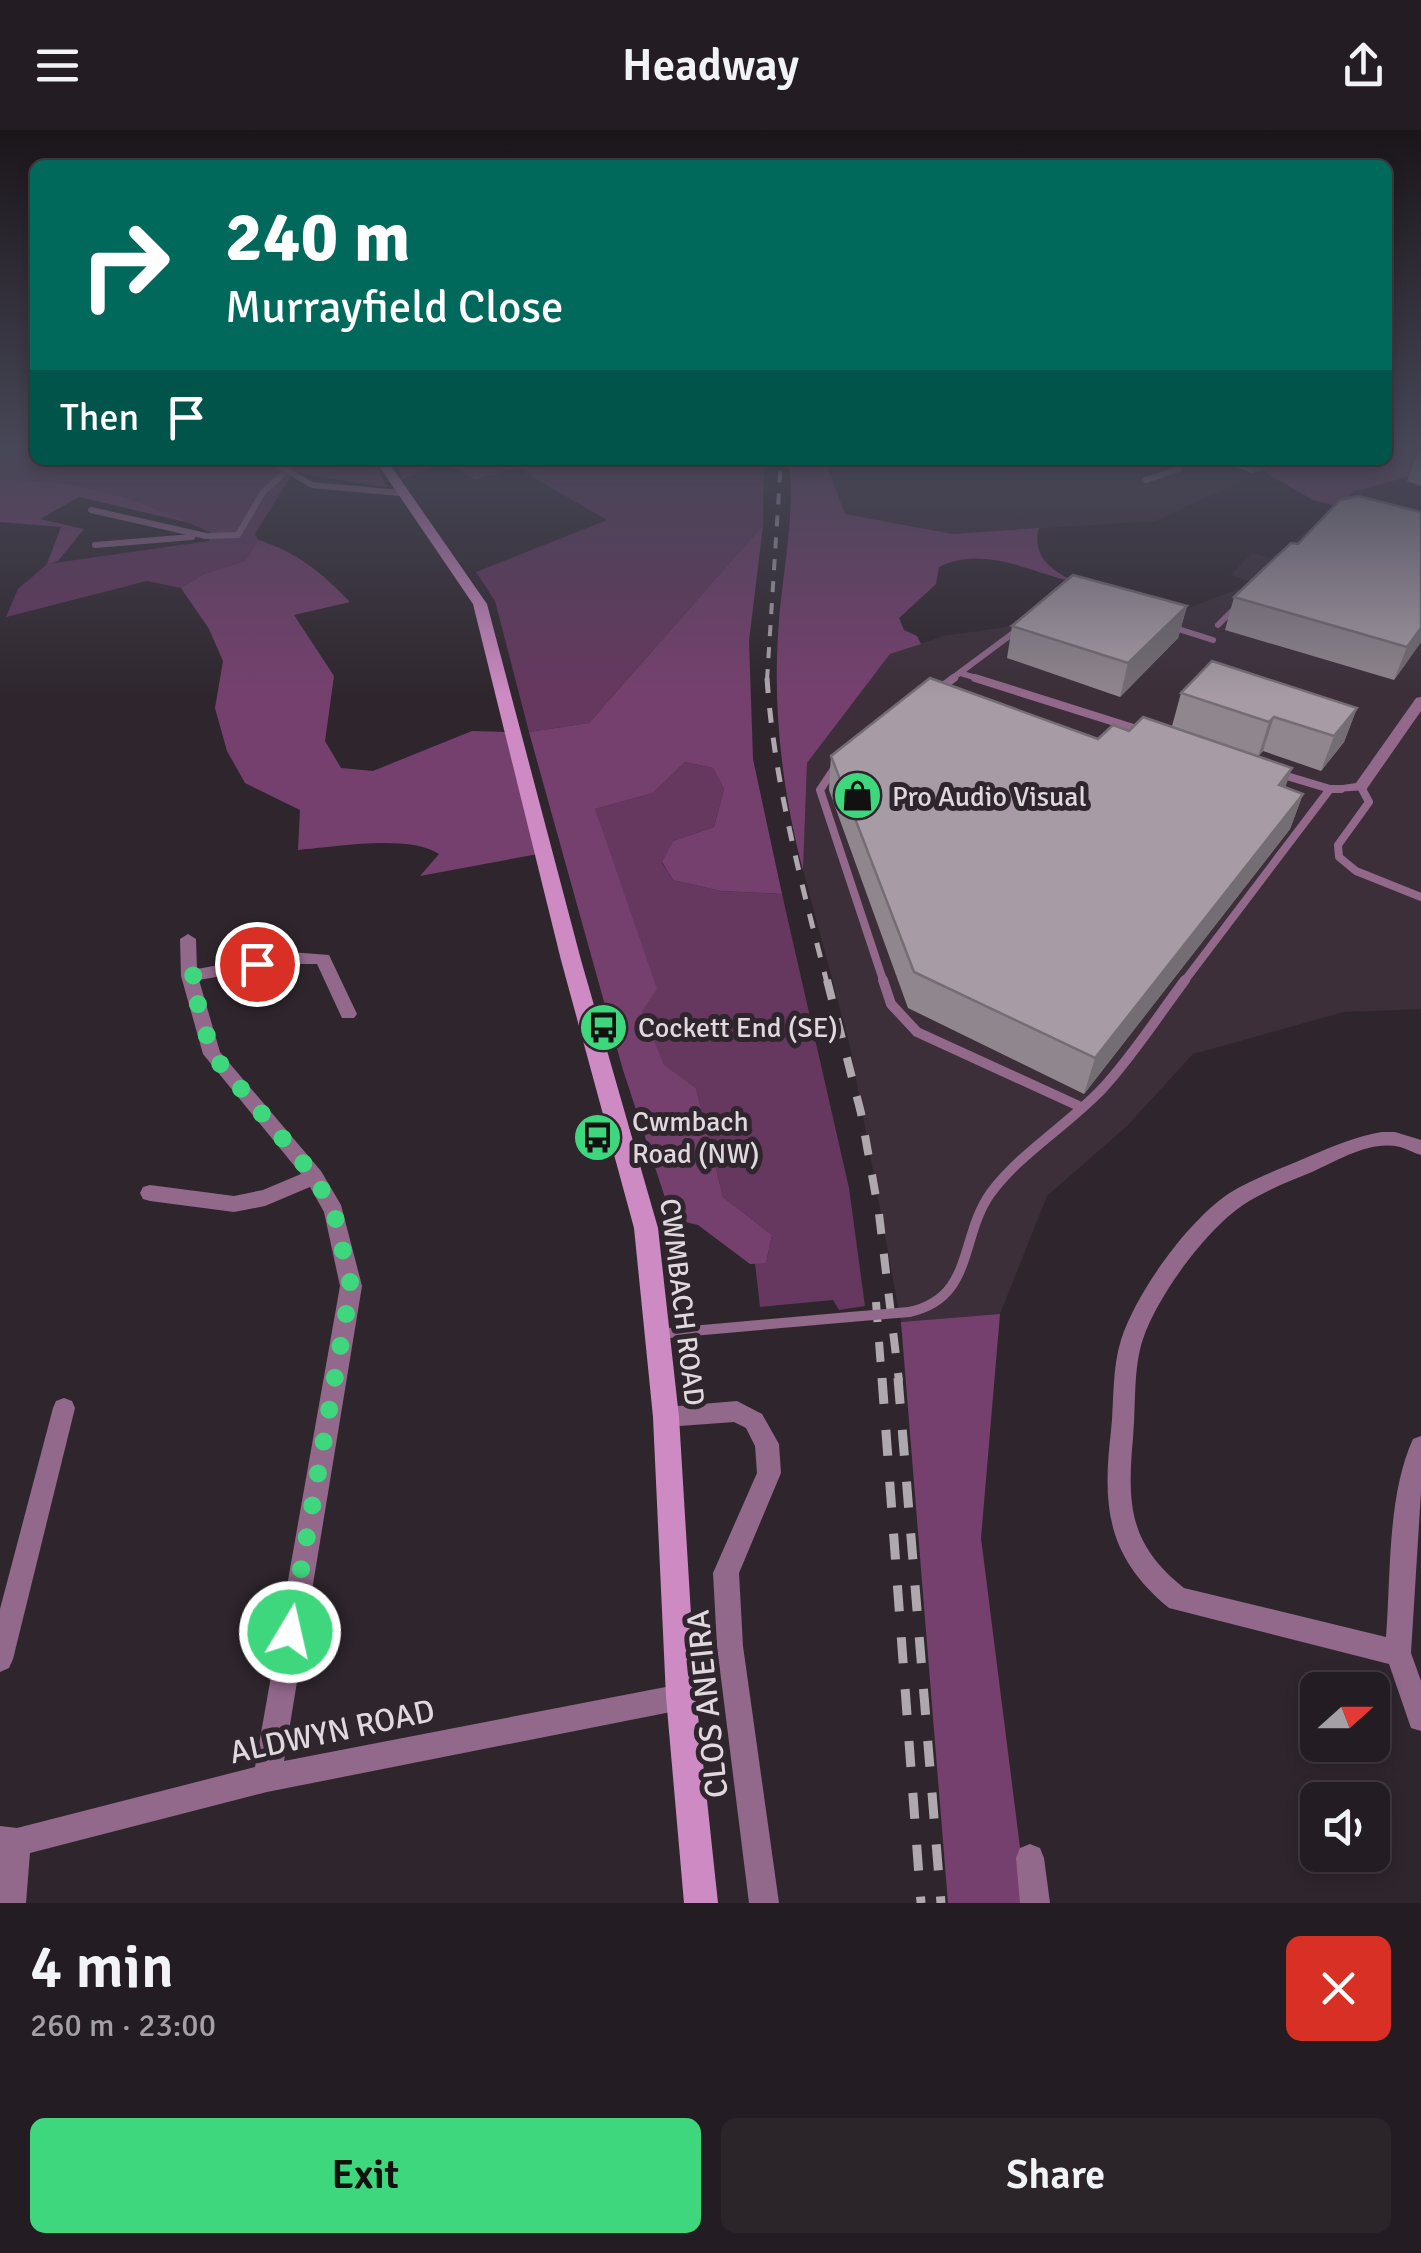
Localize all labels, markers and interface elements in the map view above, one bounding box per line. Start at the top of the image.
icon: menu [30,38,85,93]
text: Headway [622,38,799,93]
icon: share [1336,38,1391,93]
text: 240 m [225,194,410,280]
icon: right [60,200,190,330]
text: Murrayfield Close [225,280,564,335]
icon: arrive [159,390,214,445]
text: Then [60,394,139,441]
shop icon: Pro Audio Visual [831,770,883,822]
place label: Pro Audio Visual [892,780,1087,814]
pin [215,922,300,1007]
icon: arrive [230,937,285,992]
bus stop icon: Cockett End (SE) [577,1001,629,1053]
place label: Cockett End (SE) [638,1011,838,1045]
place label: Cwmbach Road (NW) [632,1105,759,1171]
bus stop icon: Cwmbach Road (NW) [571,1111,623,1163]
street label: CWMBACH ROAD [652,1197,712,1408]
position arrow [238,1580,342,1684]
street label: CLOS ANEIRA [678,1608,737,1800]
north arrow [1300,1672,1390,1762]
map controls [1300,1672,1390,1872]
street label: ALDWYN ROAD [226,1691,438,1772]
button: sound [1300,1782,1390,1872]
text: 4 min [30,1931,174,2005]
button: close [1286,1936,1391,2041]
text: 260 m · 23:00 [30,2006,216,2045]
button: Exit [30,2118,701,2233]
button: Share [721,2118,1391,2233]

